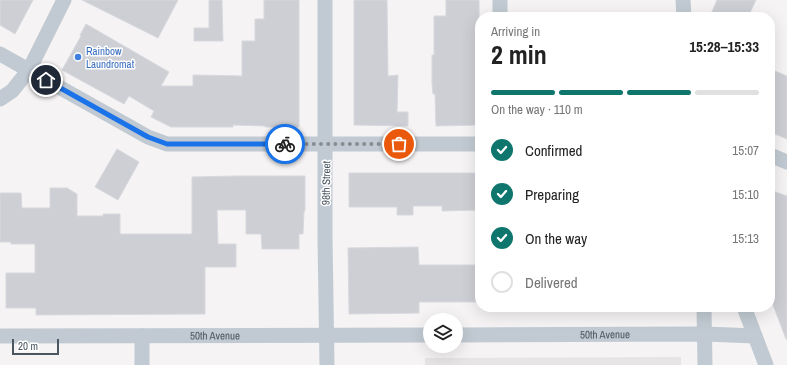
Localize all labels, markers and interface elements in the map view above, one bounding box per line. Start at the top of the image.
text: Arriving in [491,23,540,40]
text: 15:28–15:33 [689,36,759,57]
text: 2 min [491,37,547,72]
place label: Rainbow Laundromat [86,44,135,71]
marker: Rainbow Laundromat [73,52,83,62]
pin [29,63,63,97]
icon: home [35,69,57,91]
text: On the way · 110 m [491,101,583,118]
courier [265,124,305,164]
pin [382,127,416,161]
icon: bike [274,133,296,155]
icon: bag [388,133,410,155]
icon: check [491,139,513,161]
text: Confirmed [525,140,582,161]
text: 15:07 [732,142,759,159]
street label: 98th Street [319,160,333,205]
icon: check [491,183,513,205]
text: Preparing [525,184,579,205]
text: 15:10 [732,186,759,203]
icon: check [491,227,513,249]
text: On the way [525,228,587,249]
text: 15:13 [732,230,759,247]
text: Delivered [525,272,578,293]
map controls [423,313,463,353]
button: layers [423,313,463,353]
street label: 50th Avenue [580,327,630,342]
street label: 50th Avenue [190,328,240,343]
scale bar [12,337,59,356]
text: 20 m [18,339,38,353]

